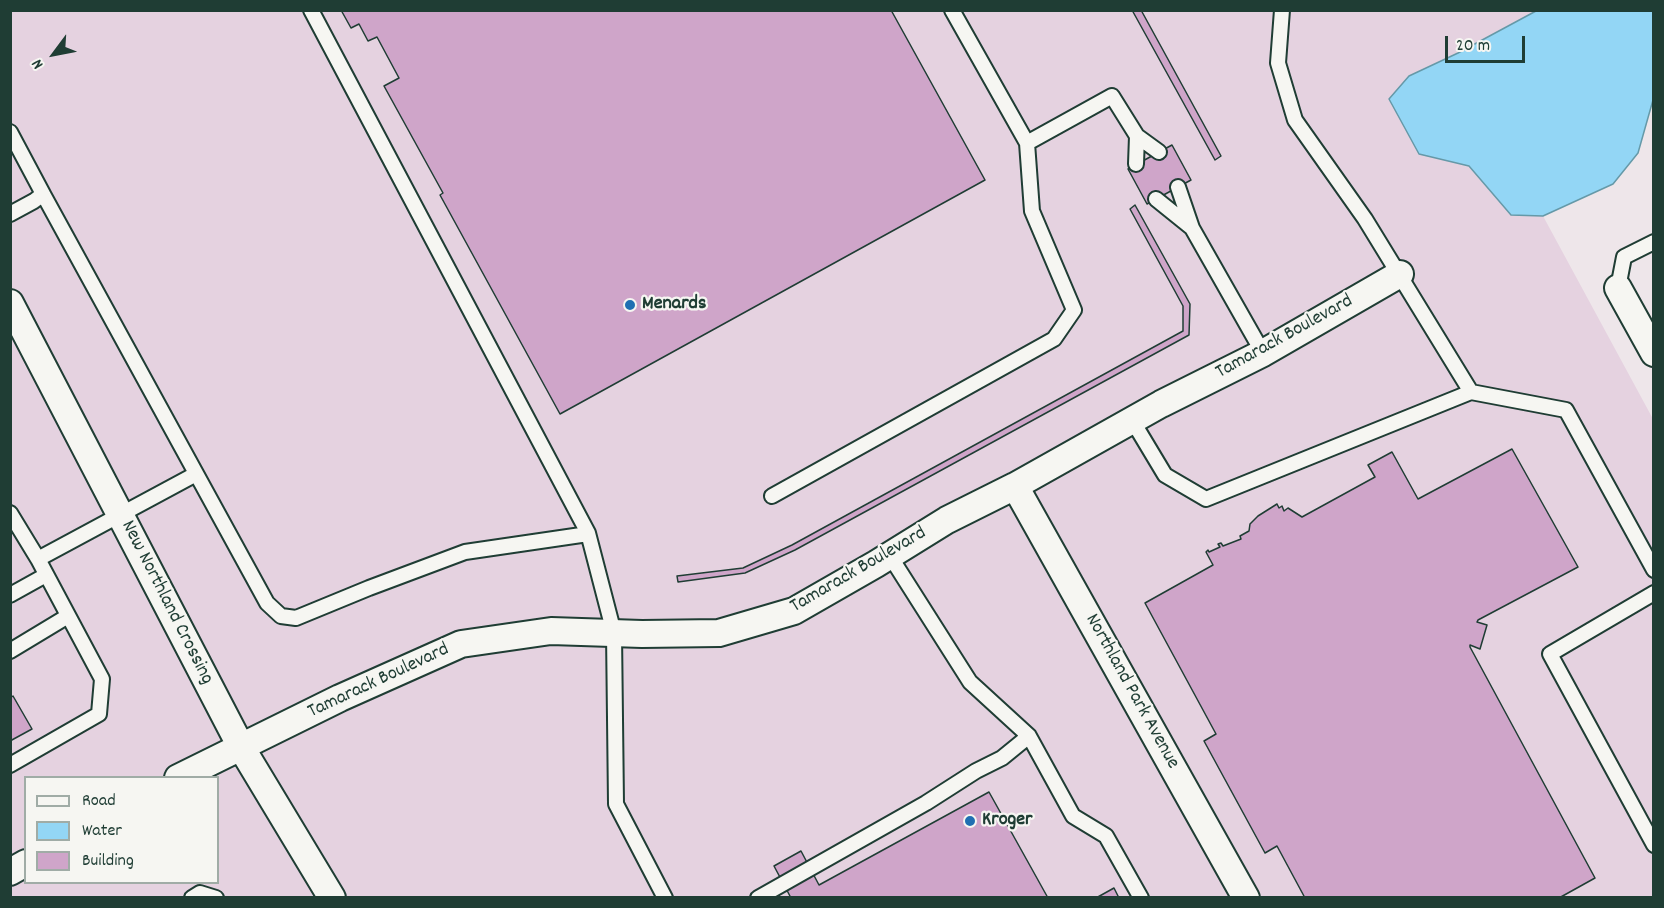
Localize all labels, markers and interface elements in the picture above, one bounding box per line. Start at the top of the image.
north arrow [24,24,84,84]
scale bar [1448,24,1528,62]
text: 20 m [1456,34,1490,59]
text: N [26,54,50,73]
street label: Tamarack Boulevard [1212,290,1358,386]
place label: Menards [642,293,706,317]
marker: Menards [623,298,637,312]
street label: New Northland Crossing [114,517,218,689]
street label: Tamarack Boulevard [787,522,931,620]
street label: Northland Park Avenue [1078,610,1184,774]
street label: Tamarack Boulevard [305,639,453,725]
legend [24,776,219,884]
text: Road [82,789,116,814]
place label: Kroger [982,809,1033,833]
marker: Kroger [963,814,977,828]
text: Water [82,819,122,844]
text: Building [82,849,134,874]

